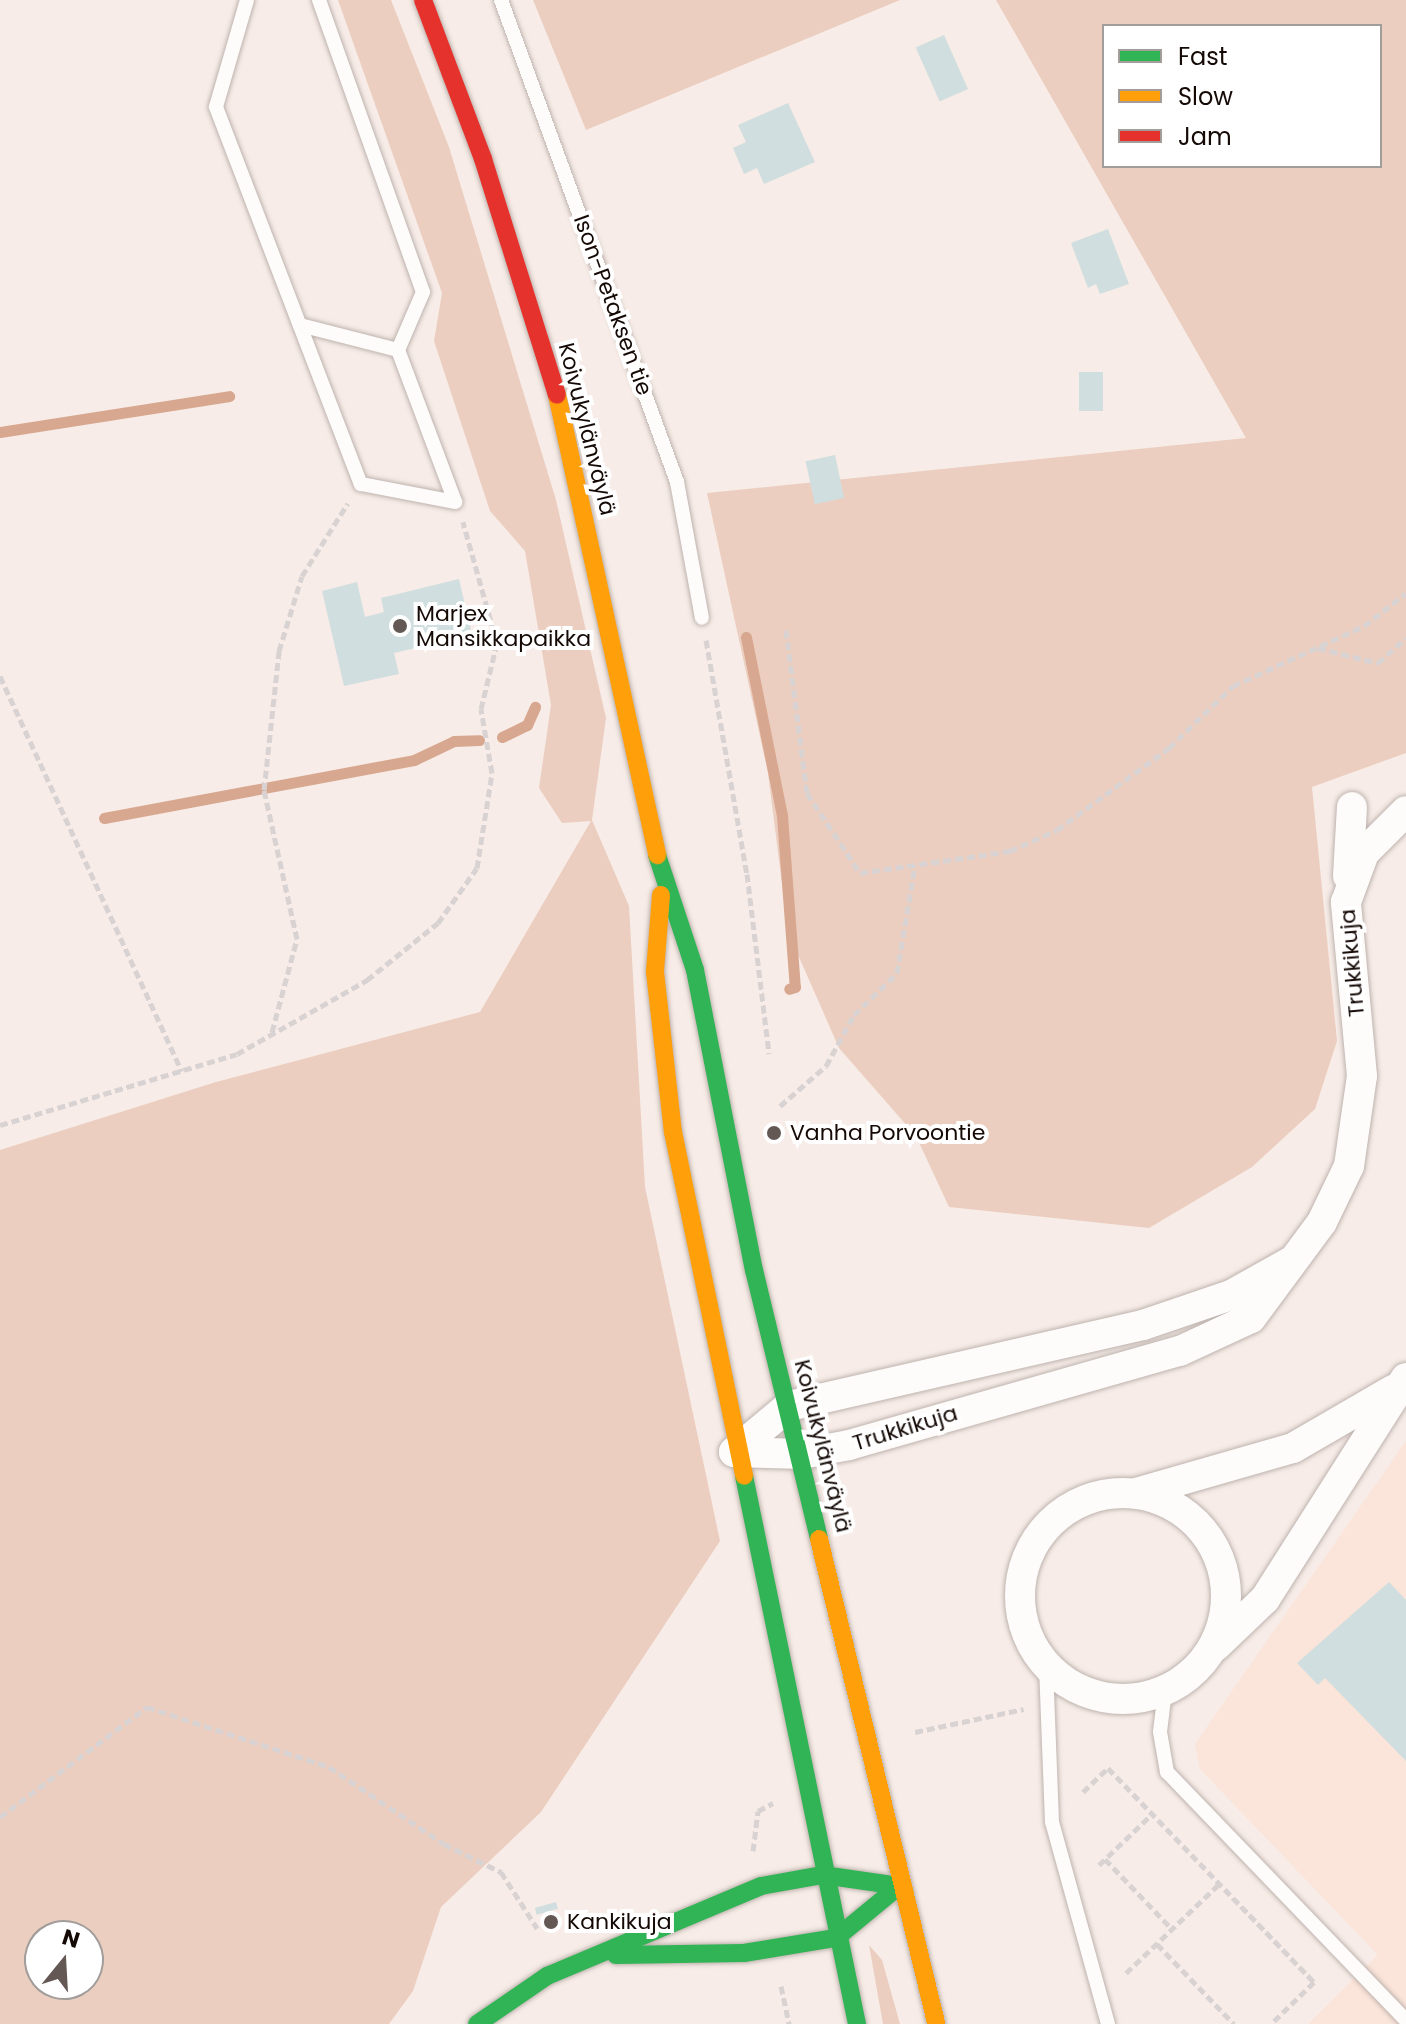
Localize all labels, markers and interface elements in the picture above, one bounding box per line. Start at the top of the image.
legend [1102,24,1382,168]
text: Fast [1178,40,1228,73]
text: Slow [1178,80,1233,113]
text: Jam [1178,120,1232,153]
street label: Ison-Petaksen tie [568,211,658,399]
street label: Koivukylänväylä [553,340,621,518]
place label: Marjex Mansikkapaikka [416,600,591,652]
marker: Marjex Mansikkapaikka [391,617,409,635]
street label: Trukkikuja [1334,908,1370,1018]
place label: Vanha Porvoontie [790,1120,985,1146]
marker: Vanha Porvoontie [765,1124,783,1142]
street label: Koivukylänväylä [789,1357,857,1535]
street label: Trukkikuja [850,1400,960,1456]
place label: Kankikuja [567,1909,672,1935]
marker: Kankikuja [542,1913,560,1931]
north arrow [24,1920,104,2000]
text: N [58,1921,84,1956]

